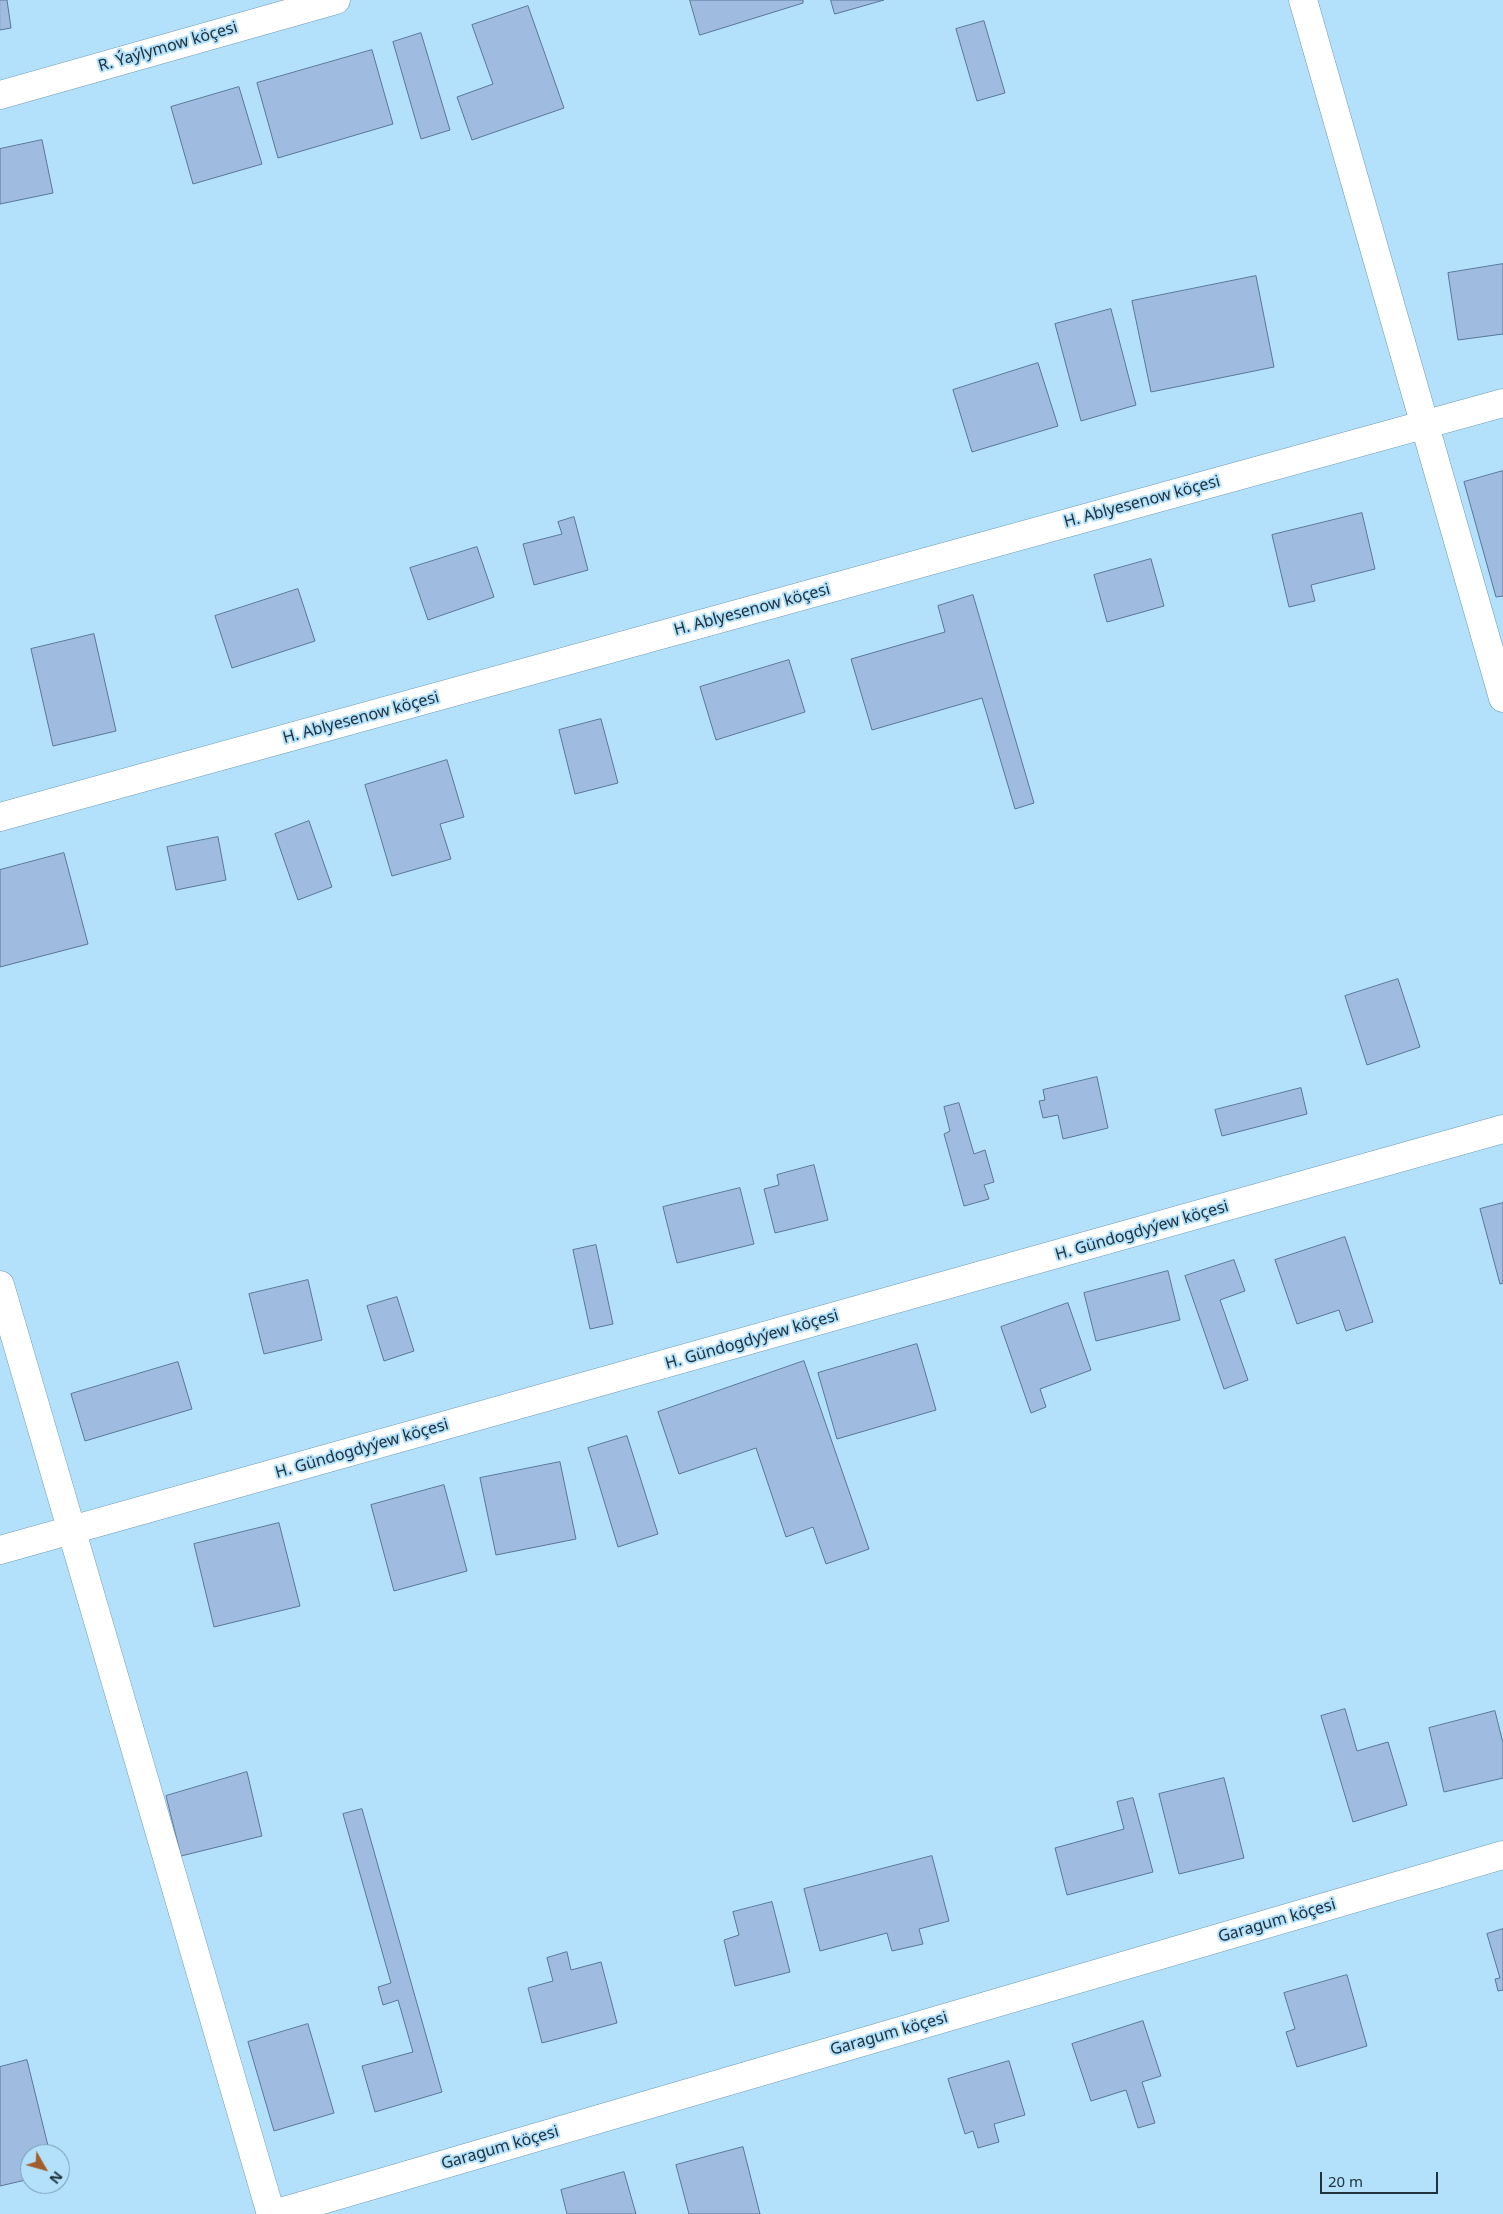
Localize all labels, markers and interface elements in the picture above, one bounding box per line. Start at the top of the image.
street label: R. Ýaýlymow köçesi [96,18,240,76]
street label: H. Ablyesenow köçesi [1062,472,1222,532]
street label: H. Ablyesenow köçesi [672,580,832,640]
street label: H. Ablyesenow köçesi [281,688,441,748]
street label: H. Gündogdyýew köçesi [1053,1197,1231,1265]
street label: H. Gündogdyýew köçesi [663,1306,841,1374]
street label: H. Gündogdyýew köçesi [273,1415,451,1483]
street label: Garagum köçesi [1216,1895,1338,1947]
street label: Garagum köçesi [828,2008,950,2060]
street label: Garagum köçesi [439,2122,561,2174]
north arrow [20,2144,70,2194]
scale bar [1323,2162,1440,2194]
text: N [45,2168,67,2188]
text: 20 m [1328,2171,1363,2191]

